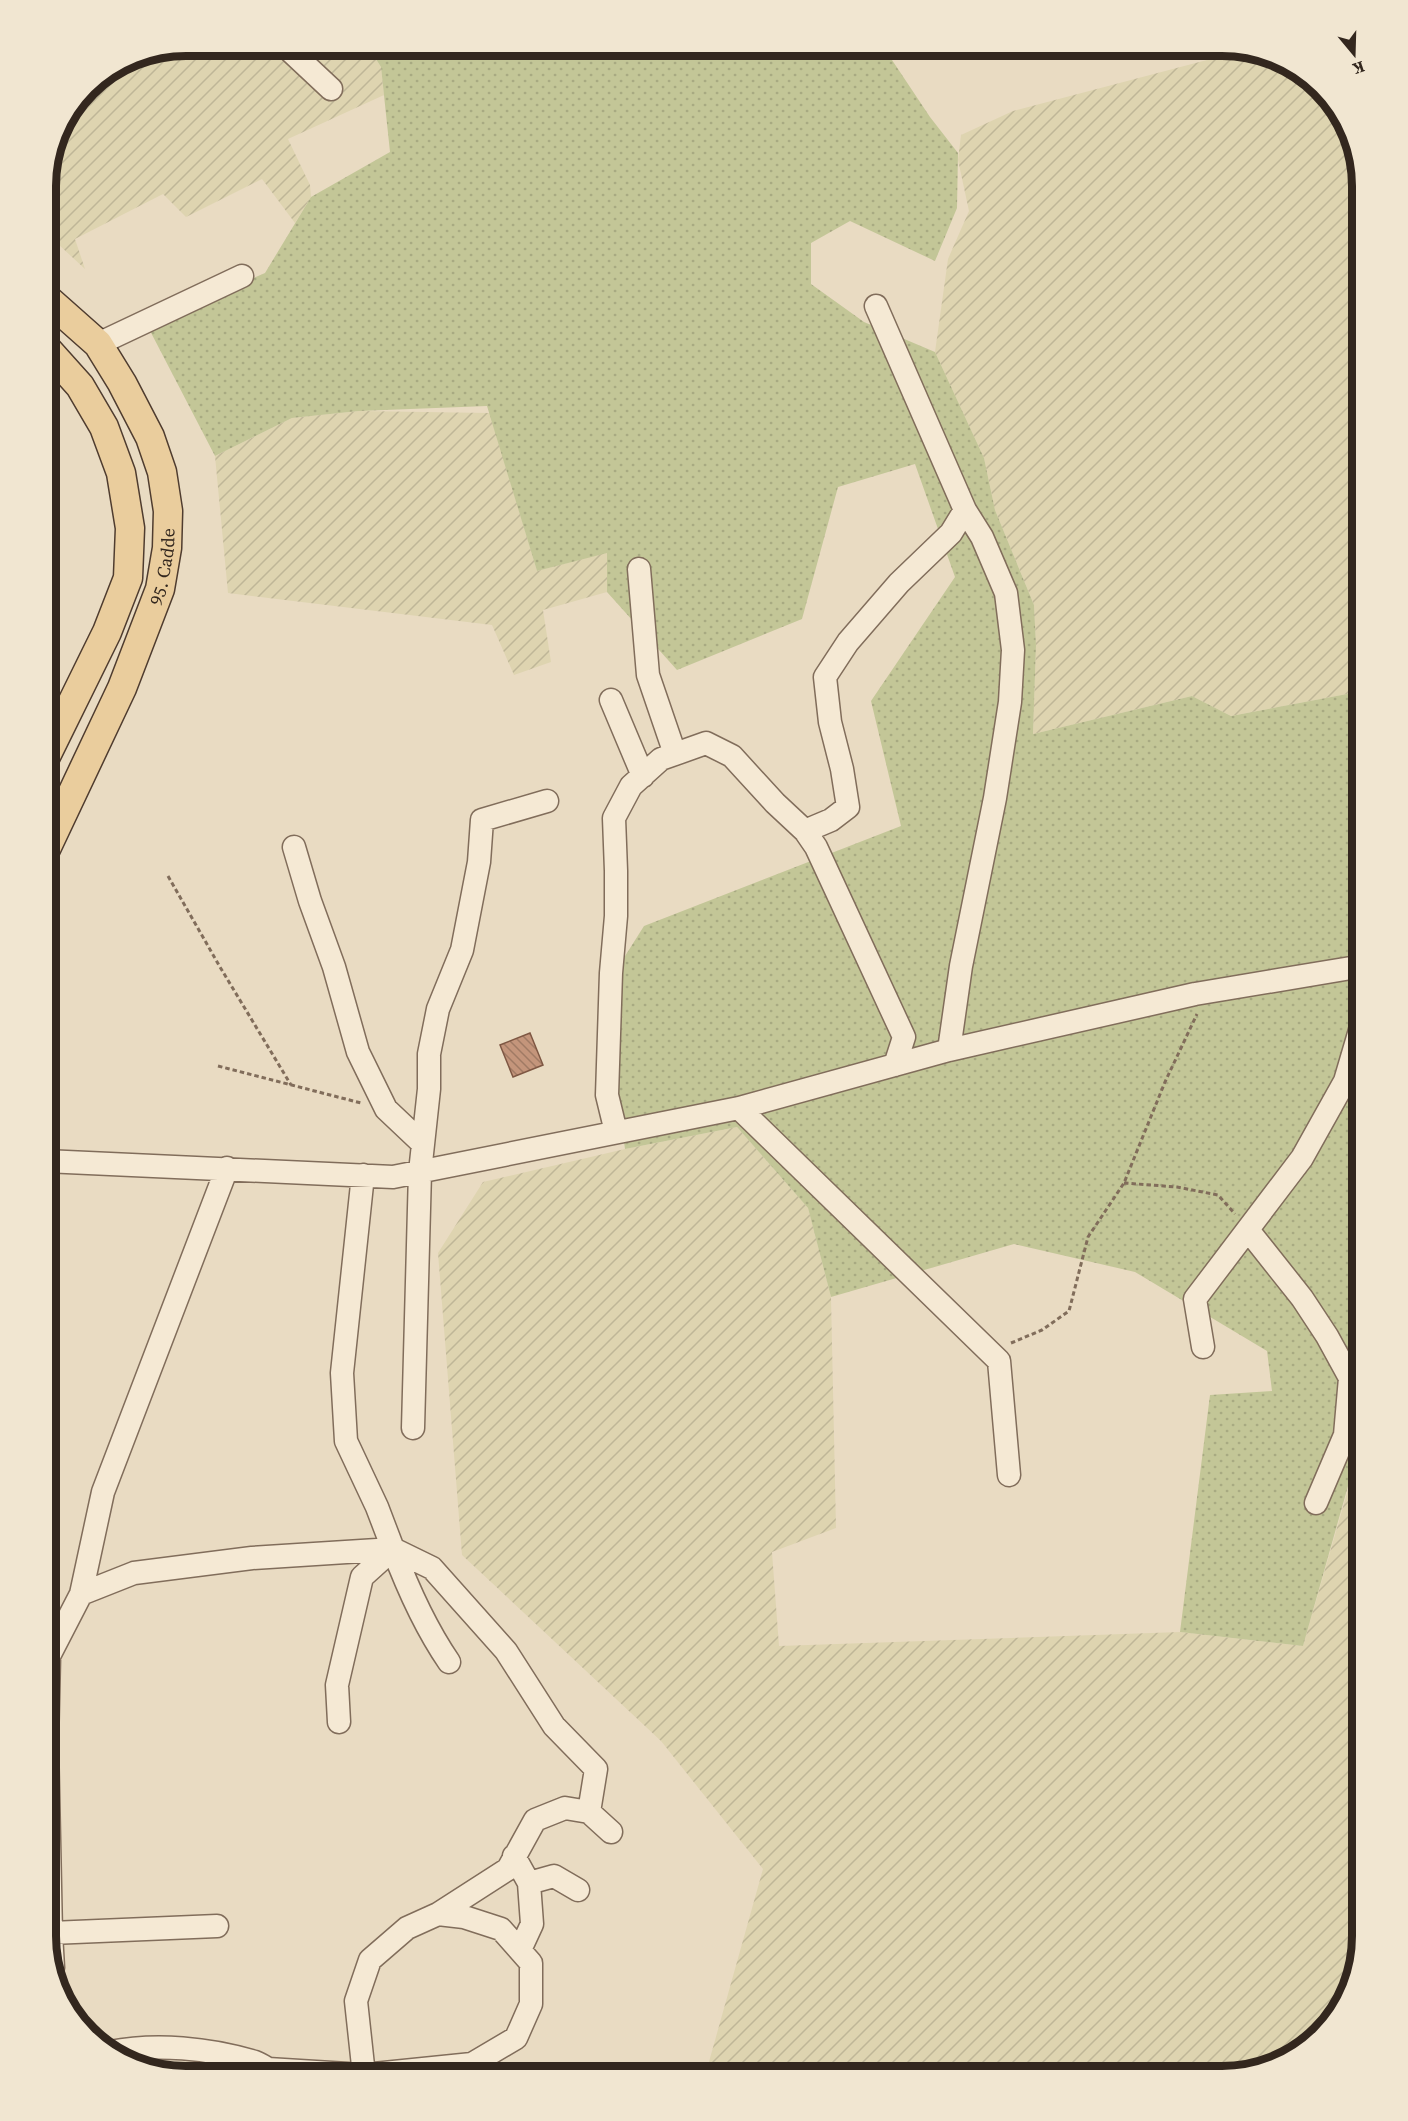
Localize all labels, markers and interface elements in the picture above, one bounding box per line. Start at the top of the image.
north arrow [1324,24,1384,84]
text: K [1349,56,1368,81]
street label: 95. Cadde [143,528,180,609]

